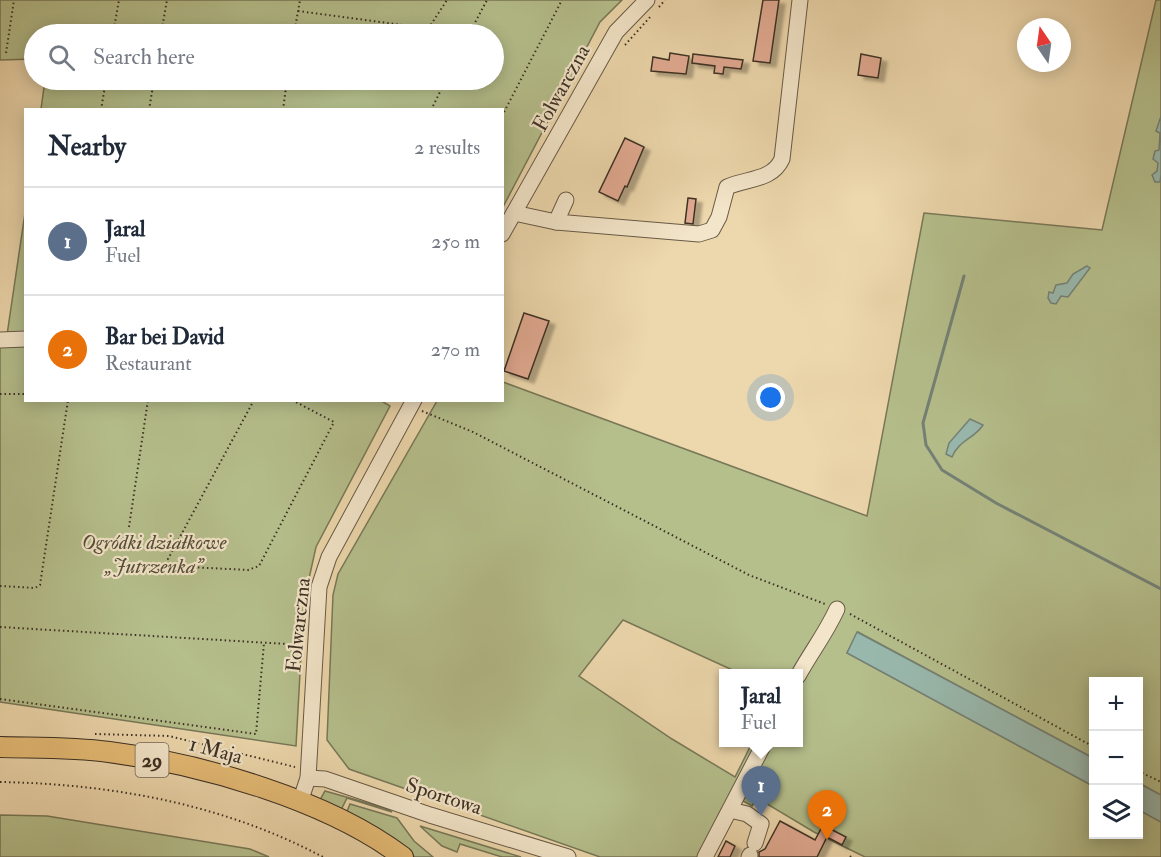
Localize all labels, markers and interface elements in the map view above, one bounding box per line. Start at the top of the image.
north arrow [1017,18,1071,72]
search box [24,24,504,90]
street label: Folwarczna [527,40,597,136]
icon: search [45,41,78,74]
text: Search here [93,43,195,71]
text: Nearby [48,131,126,163]
text: 2 results [414,135,480,160]
text: Jaral [105,215,145,243]
text: 1 [64,229,71,254]
text: 250 m [431,229,480,254]
text: Fuel [105,243,141,268]
text: Bar bei David [105,323,224,351]
text: 2 [62,337,73,362]
text: 270 m [431,337,480,362]
text: Restaurant [105,351,192,376]
your location [756,383,785,412]
park label: Ogródki działkowe „Jutrzenka” [82,529,227,580]
street label: Folwarczna [280,576,317,674]
popup [719,669,803,747]
map controls [1089,677,1143,839]
button: + [1089,677,1143,731]
text: Jaral [741,682,781,710]
text: Fuel [741,710,777,735]
street label: 1 Maja [186,730,246,771]
button: − [1089,731,1143,785]
road number: 29 [136,743,168,777]
pin: 1 [742,766,780,816]
street label: Sportowa [402,772,486,822]
button: layers [1089,785,1143,839]
pin: 2 [808,790,846,840]

